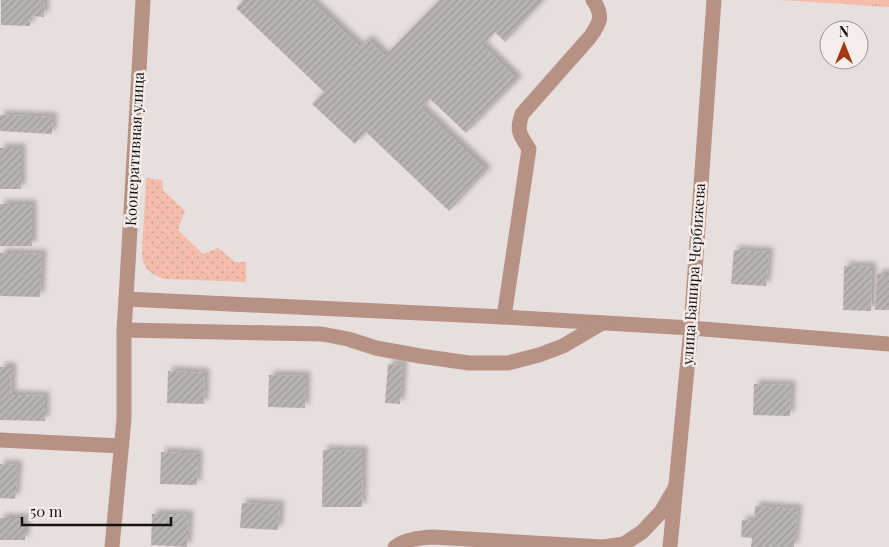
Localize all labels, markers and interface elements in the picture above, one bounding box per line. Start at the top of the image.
north arrow [819,20,869,70]
text: N [839,22,849,41]
street label: Кооперативная улица [120,71,148,226]
street label: улица Башира Чербижева [677,182,709,367]
scale bar [22,494,171,526]
text: 50 m [30,501,63,521]

